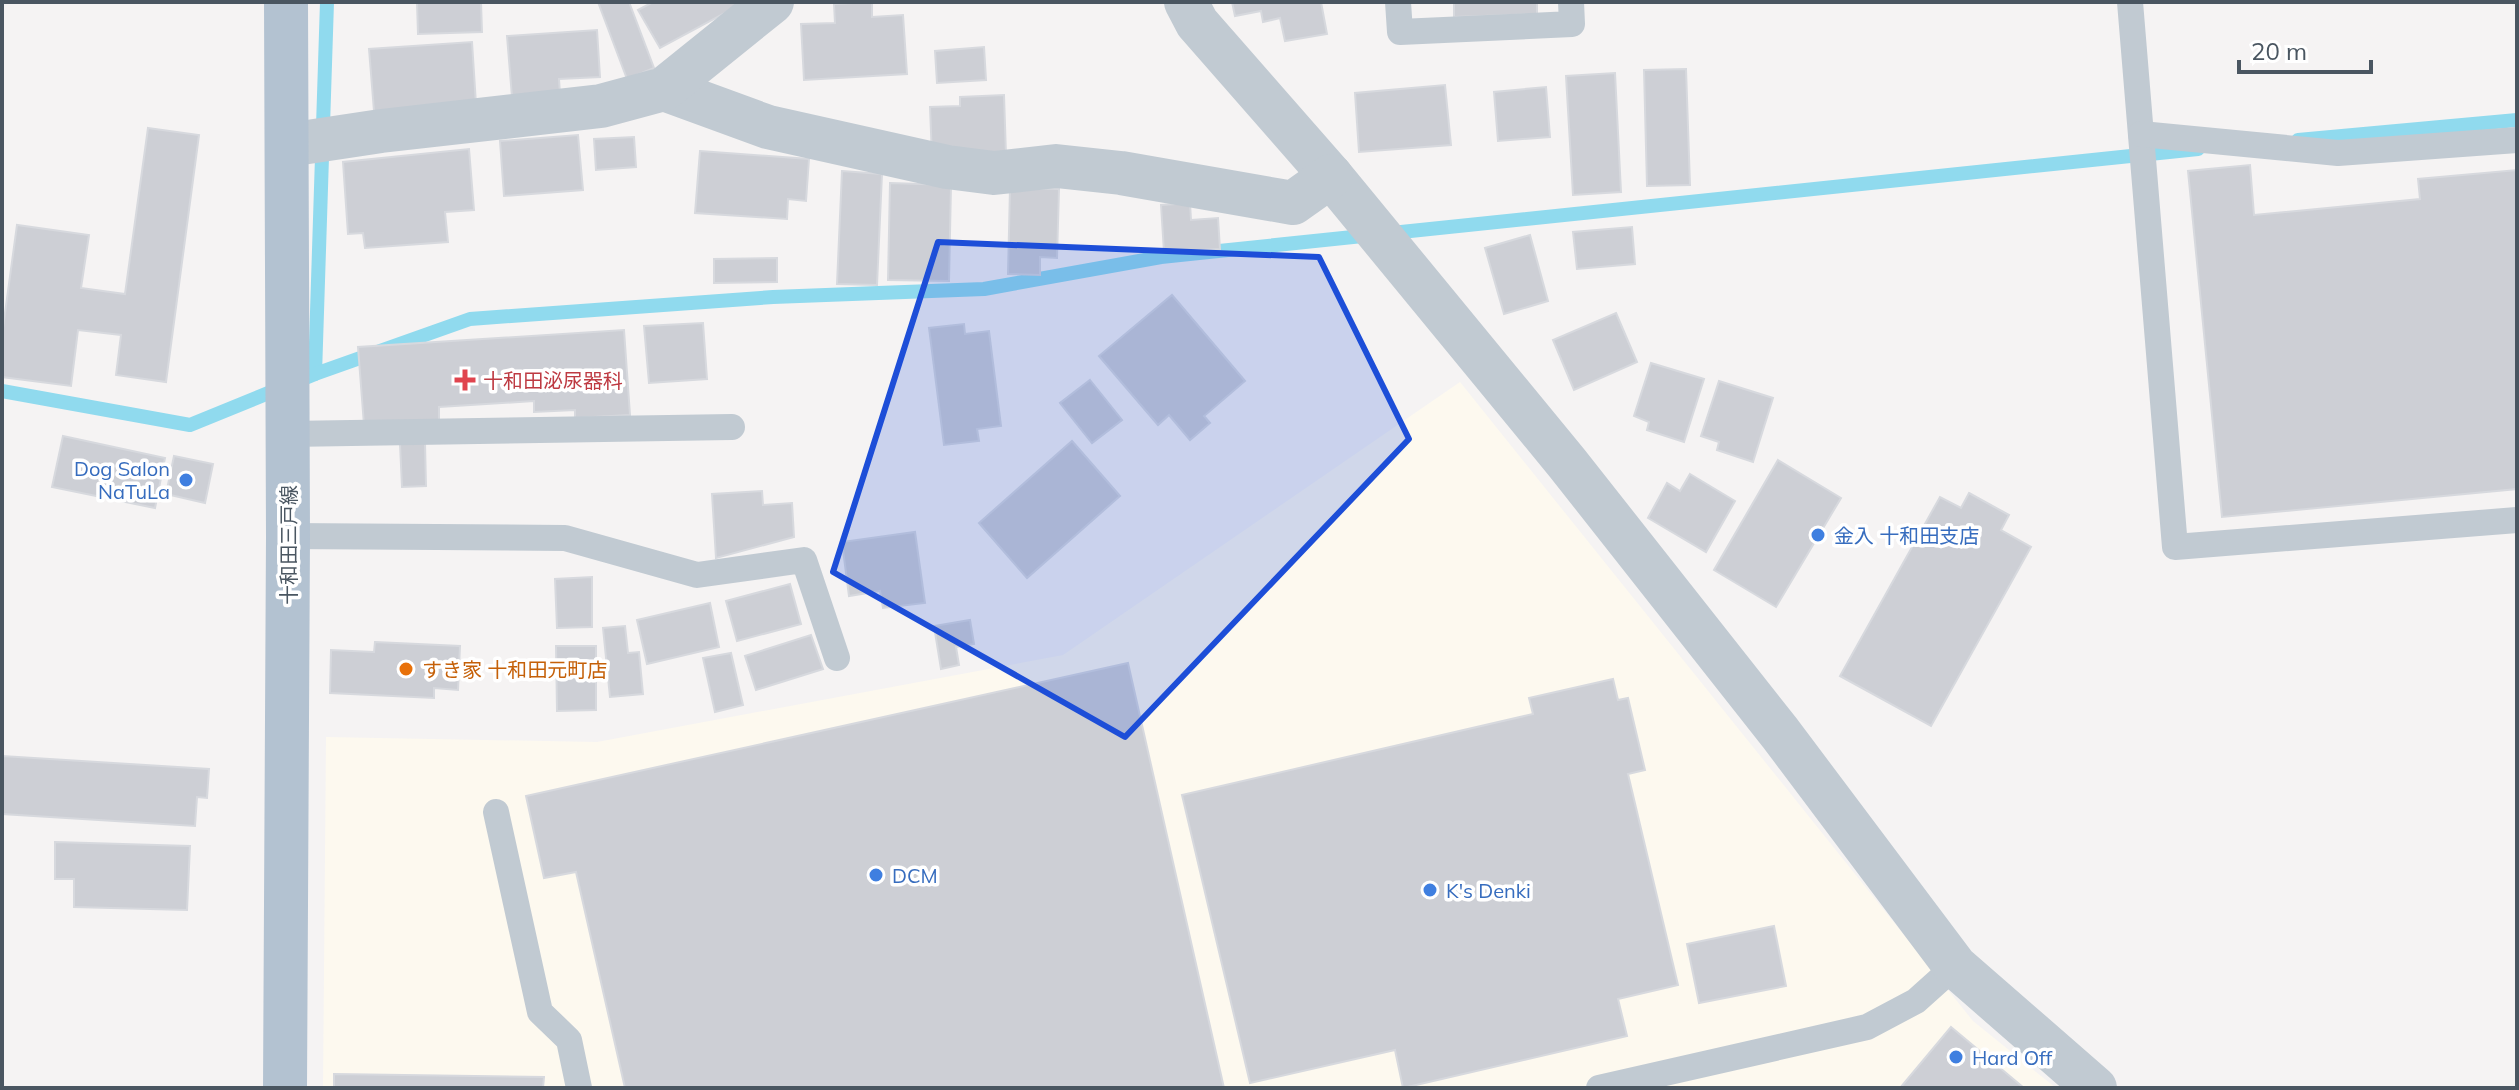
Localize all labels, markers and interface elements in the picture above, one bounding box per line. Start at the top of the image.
scale bar [2239,24,2371,74]
text: 20 m [2251,36,2307,66]
place label: 十和田泌尿器科 [483,368,623,393]
marker: 十和田泌尿器科 [454,369,476,391]
place label: Dog Salon NaTuLa [74,456,170,504]
marker: Dog Salon NaTuLa [177,471,195,489]
street label: 十和田三戸線 [276,485,301,605]
place label: 金入 十和田支店 [1834,523,1979,548]
marker: 金入 十和田支店 [1809,526,1827,544]
place label: すき家 十和田元町店 [422,657,607,682]
marker: すき家 十和田元町店 [397,660,415,678]
place label: DCM [892,863,938,888]
marker: DCM [867,866,885,884]
place label: K's Denki [1446,878,1531,903]
marker: K's Denki [1421,881,1439,899]
place label: Hard Off [1972,1045,2053,1070]
marker: Hard Off [1947,1048,1965,1066]

